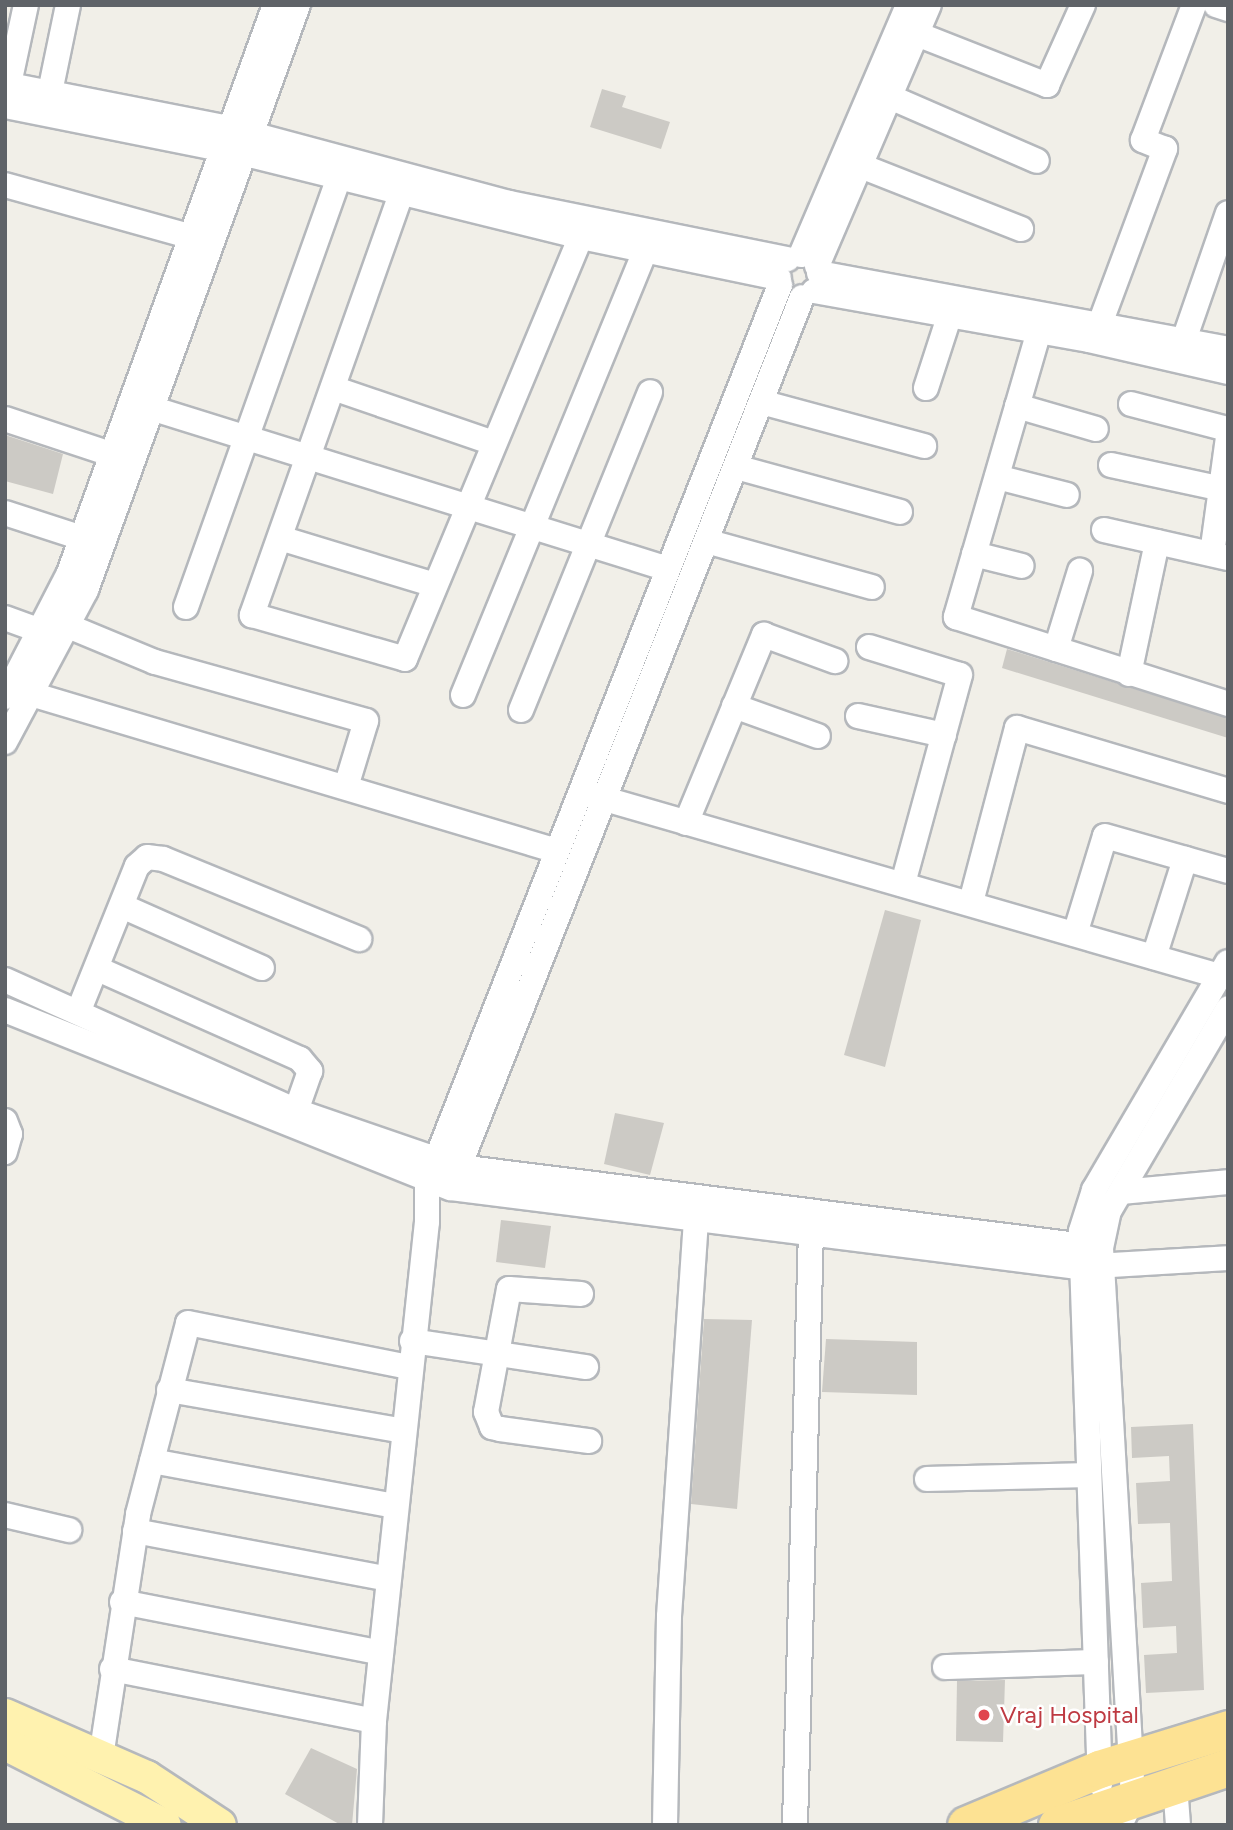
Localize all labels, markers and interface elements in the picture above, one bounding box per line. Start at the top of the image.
place label: Vraj Hospital [1000,1701,1139,1729]
marker: Vraj Hospital [974,1705,994,1725]

